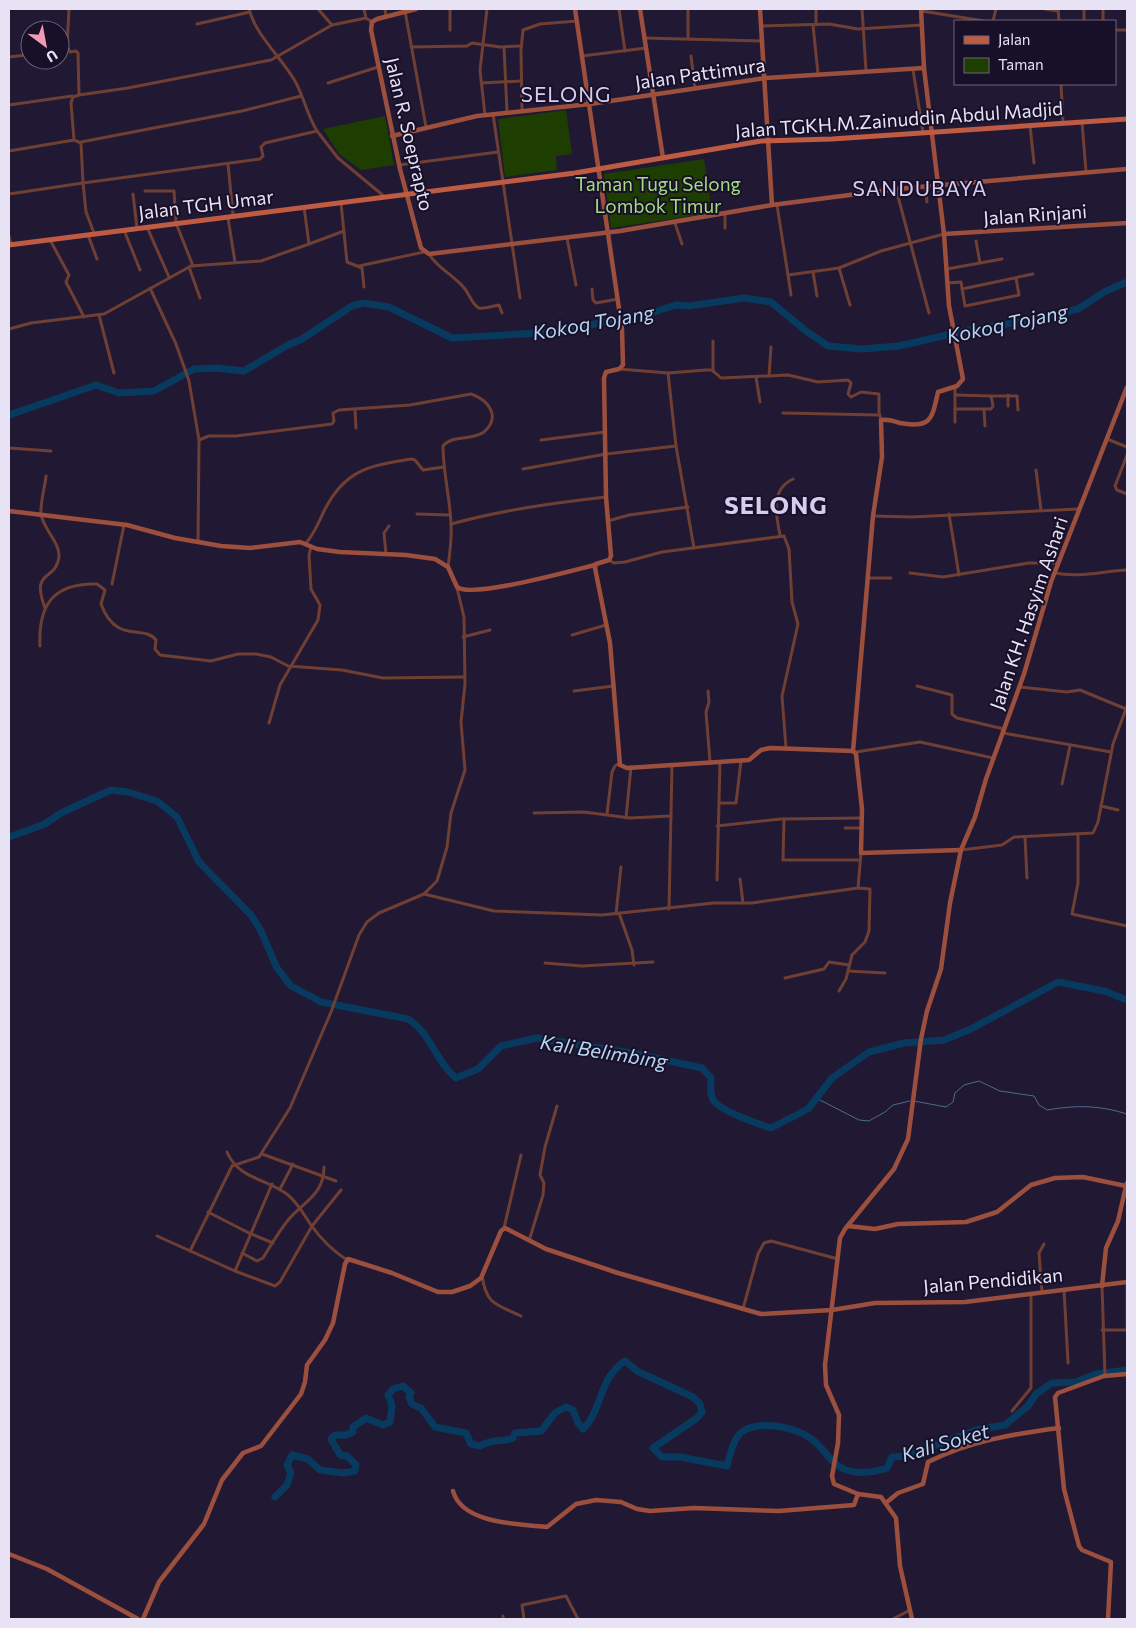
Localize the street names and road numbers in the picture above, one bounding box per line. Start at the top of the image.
street label: Jalan Pattimura [633,52,767,94]
street label: Jalan R. Soeprapto [381,55,439,213]
street label: Jalan TGKH.M.Zainuddin Abdul Madjid [734,96,1064,142]
street label: Jalan TGH Umar [137,184,275,224]
street label: Jalan Rinjani [982,199,1088,229]
street label: Jalan KH. Hasyim Ashari [984,514,1072,712]
street label: Jalan Pendidikan [922,1262,1064,1298]

